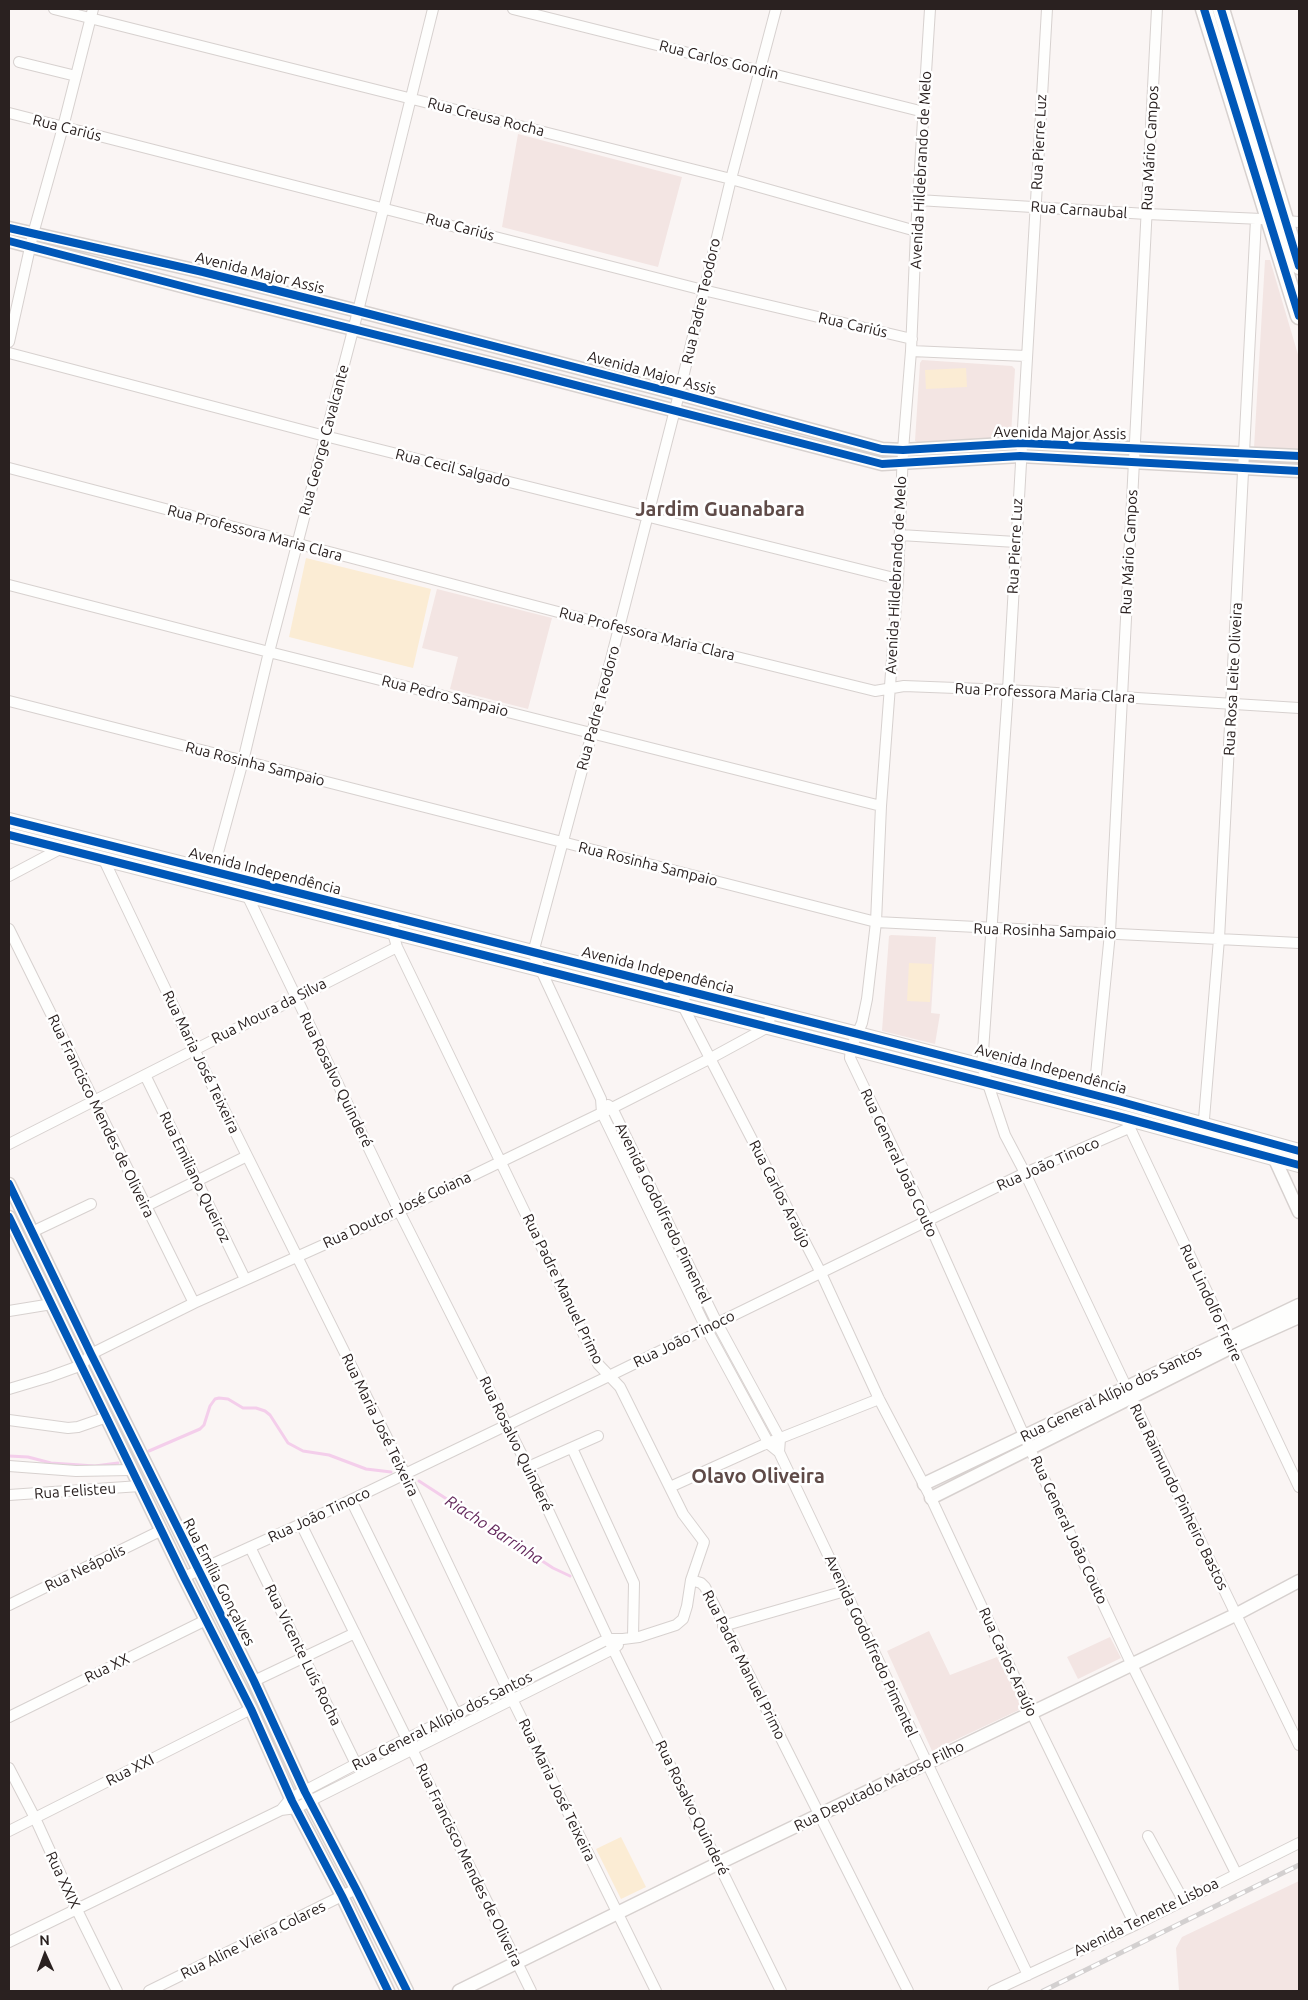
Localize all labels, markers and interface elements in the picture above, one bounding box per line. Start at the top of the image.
street label: Rua Carlos Gondin [657,36,781,84]
street label: Avenida Hildebrando de Melo [907,70,935,270]
street label: Rua Mário Campos [1138,85,1162,211]
street label: Rua Creusa Rocha [426,94,546,140]
street label: Rua Pierre Luz [1027,94,1051,190]
street label: Rua Cariús [31,111,103,145]
street label: Rua Carnaubal [1030,198,1128,222]
street label: Rua Cariús [424,209,496,245]
street label: Rua Padre Teodoro [678,236,724,366]
street label: Avenida Major Assis [193,248,327,298]
street label: Rua Cariús [817,308,889,342]
street label: Avenida Major Assis [586,347,718,399]
street label: Rua George Cavalcante [295,363,353,517]
street label: Avenida Major Assis [994,423,1126,443]
street label: Rua Cecil Salgado [394,445,512,491]
street label: Avenida Hildebrando de Melo [882,475,910,675]
street label: Rua Mário Campos [1117,489,1141,615]
district label: Jardim Guanabara [635,497,805,521]
street label: Rua Pierre Luz [1003,498,1027,594]
street label: Rua Professora Maria Clara [165,501,345,565]
street label: Rua Rosa Leite Oliveira [1220,602,1246,756]
street label: Rua Professora Maria Clara [557,603,737,665]
street label: Rua Padre Teodoro [573,644,623,772]
street label: Rua Pedro Sampaio [380,672,510,720]
street label: Rua Professora Maria Clara [954,679,1136,707]
street label: Rua Rosinha Sampaio [183,738,327,790]
street label: Rua Rosinha Sampaio [576,838,720,890]
street label: Avenida Independência [187,843,343,899]
street label: Rua Rosinha Sampaio [973,920,1117,942]
street label: Avenida Independência [580,942,736,998]
street label: Rua Moura da Silva [209,974,329,1048]
street label: Rua Maria José Teixeira [159,988,243,1136]
street label: Rua Rosalvo Quinderé [295,1009,377,1151]
street label: Rua Francisco Mendes de Oliveira [44,1011,158,1221]
street label: Avenida Independência [973,1040,1129,1098]
street label: Rua General João Couto [857,1086,941,1240]
street label: Rua Emiliano Queiroz [155,1109,235,1245]
street label: Avenida Godolfredo Pimentel [611,1120,715,1306]
street label: Rua João Tinoco [994,1133,1102,1195]
street label: Rua Carlos Araújo [745,1137,815,1251]
street label: Rua Doutor José Goiana [320,1168,474,1252]
street label: Rua Padre Manuel Primo [519,1211,607,1367]
street label: Rua Lindolfo Freire [1176,1241,1246,1365]
street label: Rua João Tinoco [630,1307,738,1371]
street label: Rua General Alípio dos Santos [1017,1342,1205,1446]
street label: Rua Maria José Teixeira [338,1351,422,1499]
street label: Rua Rosalvo Quinderé [475,1373,557,1515]
street label: Rua Raimundo Pinheiro Bastos [1126,1401,1232,1593]
street label: Rua General João Couto [1027,1453,1111,1607]
district label: Olavo Oliveira [691,1464,825,1488]
street label: Rua Felisteu [33,1479,117,1503]
street label: Rua João Tinoco [265,1483,373,1547]
water label: Riacho Barrinha [442,1491,546,1569]
street label: Rua Emília Gonçalves [179,1515,259,1649]
street label: Rua Neápolis [42,1541,128,1595]
street label: Avenida Godolfredo Pimentel [821,1552,921,1740]
street label: Rua Vicente Luís Rocha [261,1581,345,1729]
street label: Rua Padre Manuel Primo [698,1587,790,1743]
street label: Rua Carlos Araújo [975,1605,1041,1719]
street label: Rua XX [82,1649,132,1687]
street label: Rua General Alípio dos Santos [349,1668,535,1774]
street label: Rua Maria José Teixeira [515,1716,599,1864]
street label: Rua Rosalvo Quinderé [651,1737,733,1879]
street label: Rua Deputado Matoso Filho [791,1737,967,1835]
street label: Rua XXI [103,1750,157,1790]
street label: Rua Francisco Mendes de Oliveira [412,1760,526,1970]
street label: Rua XXIX [42,1849,84,1911]
street label: Avenida Tenente Lisboa [1071,1874,1221,1960]
street label: Rua Aline Vieira Colares [178,1897,328,1983]
north arrow [20,1930,70,1980]
text: N [39,1932,50,1948]

